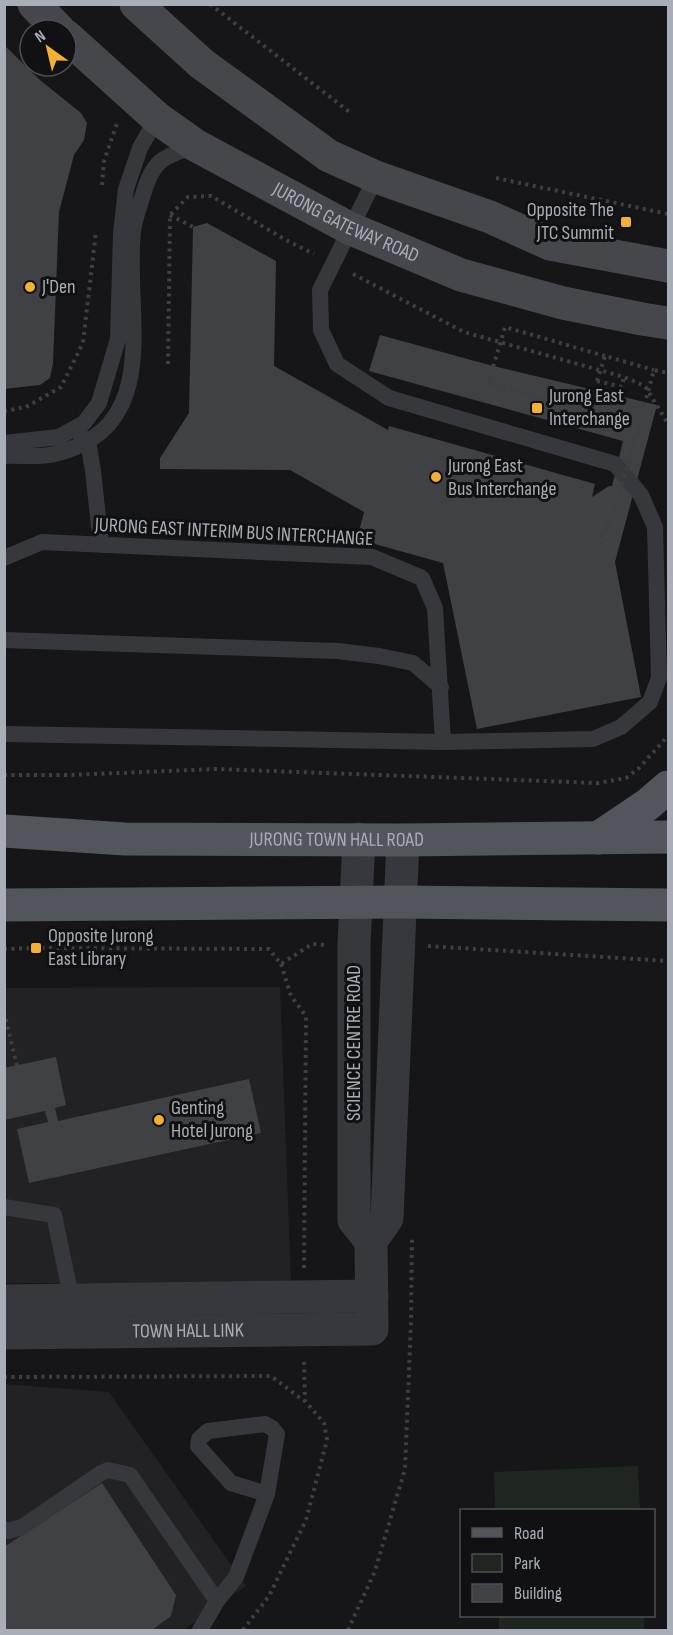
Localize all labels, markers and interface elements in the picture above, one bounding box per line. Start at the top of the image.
north arrow [18,18,78,78]
text: N [32,27,49,47]
street label: JURONG GATEWAY ROAD [268,177,423,268]
place label: Opposite The JTC Summit [527,198,614,245]
marker: Opposite The JTC Summit [619,215,633,229]
place label: J'Den [41,275,76,299]
marker: J'Den [23,280,37,294]
place label: Jurong East Interchange [548,384,630,431]
marker: Jurong East Interchange [530,401,544,415]
place label: Jurong East Bus Interchange [447,454,557,501]
marker: Jurong East Bus Interchange [429,470,443,484]
street label: JURONG EAST INTERIM BUS INTERCHANGE [93,513,374,551]
street label: JURONG TOWN HALL ROAD [248,827,424,852]
place label: Opposite Jurong East Library [48,924,154,971]
marker: Opposite Jurong East Library [29,941,43,955]
street label: SCIENCE CENTRE ROAD [342,965,366,1121]
place label: Genting Hotel Jurong [171,1096,253,1143]
marker: Genting Hotel Jurong [152,1113,166,1127]
street label: TOWN HALL LINK [132,1318,244,1344]
legend [460,1509,655,1617]
text: Road [514,1523,544,1544]
text: Park [514,1553,540,1574]
text: Building [514,1583,562,1604]

